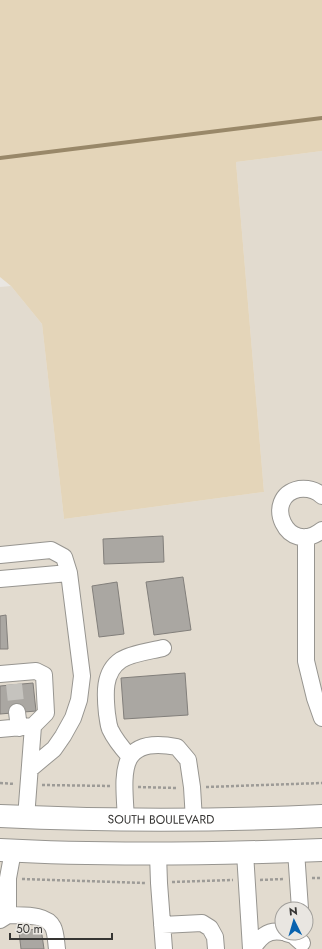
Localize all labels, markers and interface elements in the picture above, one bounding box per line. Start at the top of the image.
street label: SOUTH BOULEVARD [107,810,214,829]
north arrow [274,901,314,941]
text: N [288,903,298,919]
scale bar [10,915,112,941]
text: 50 m [16,920,43,938]

